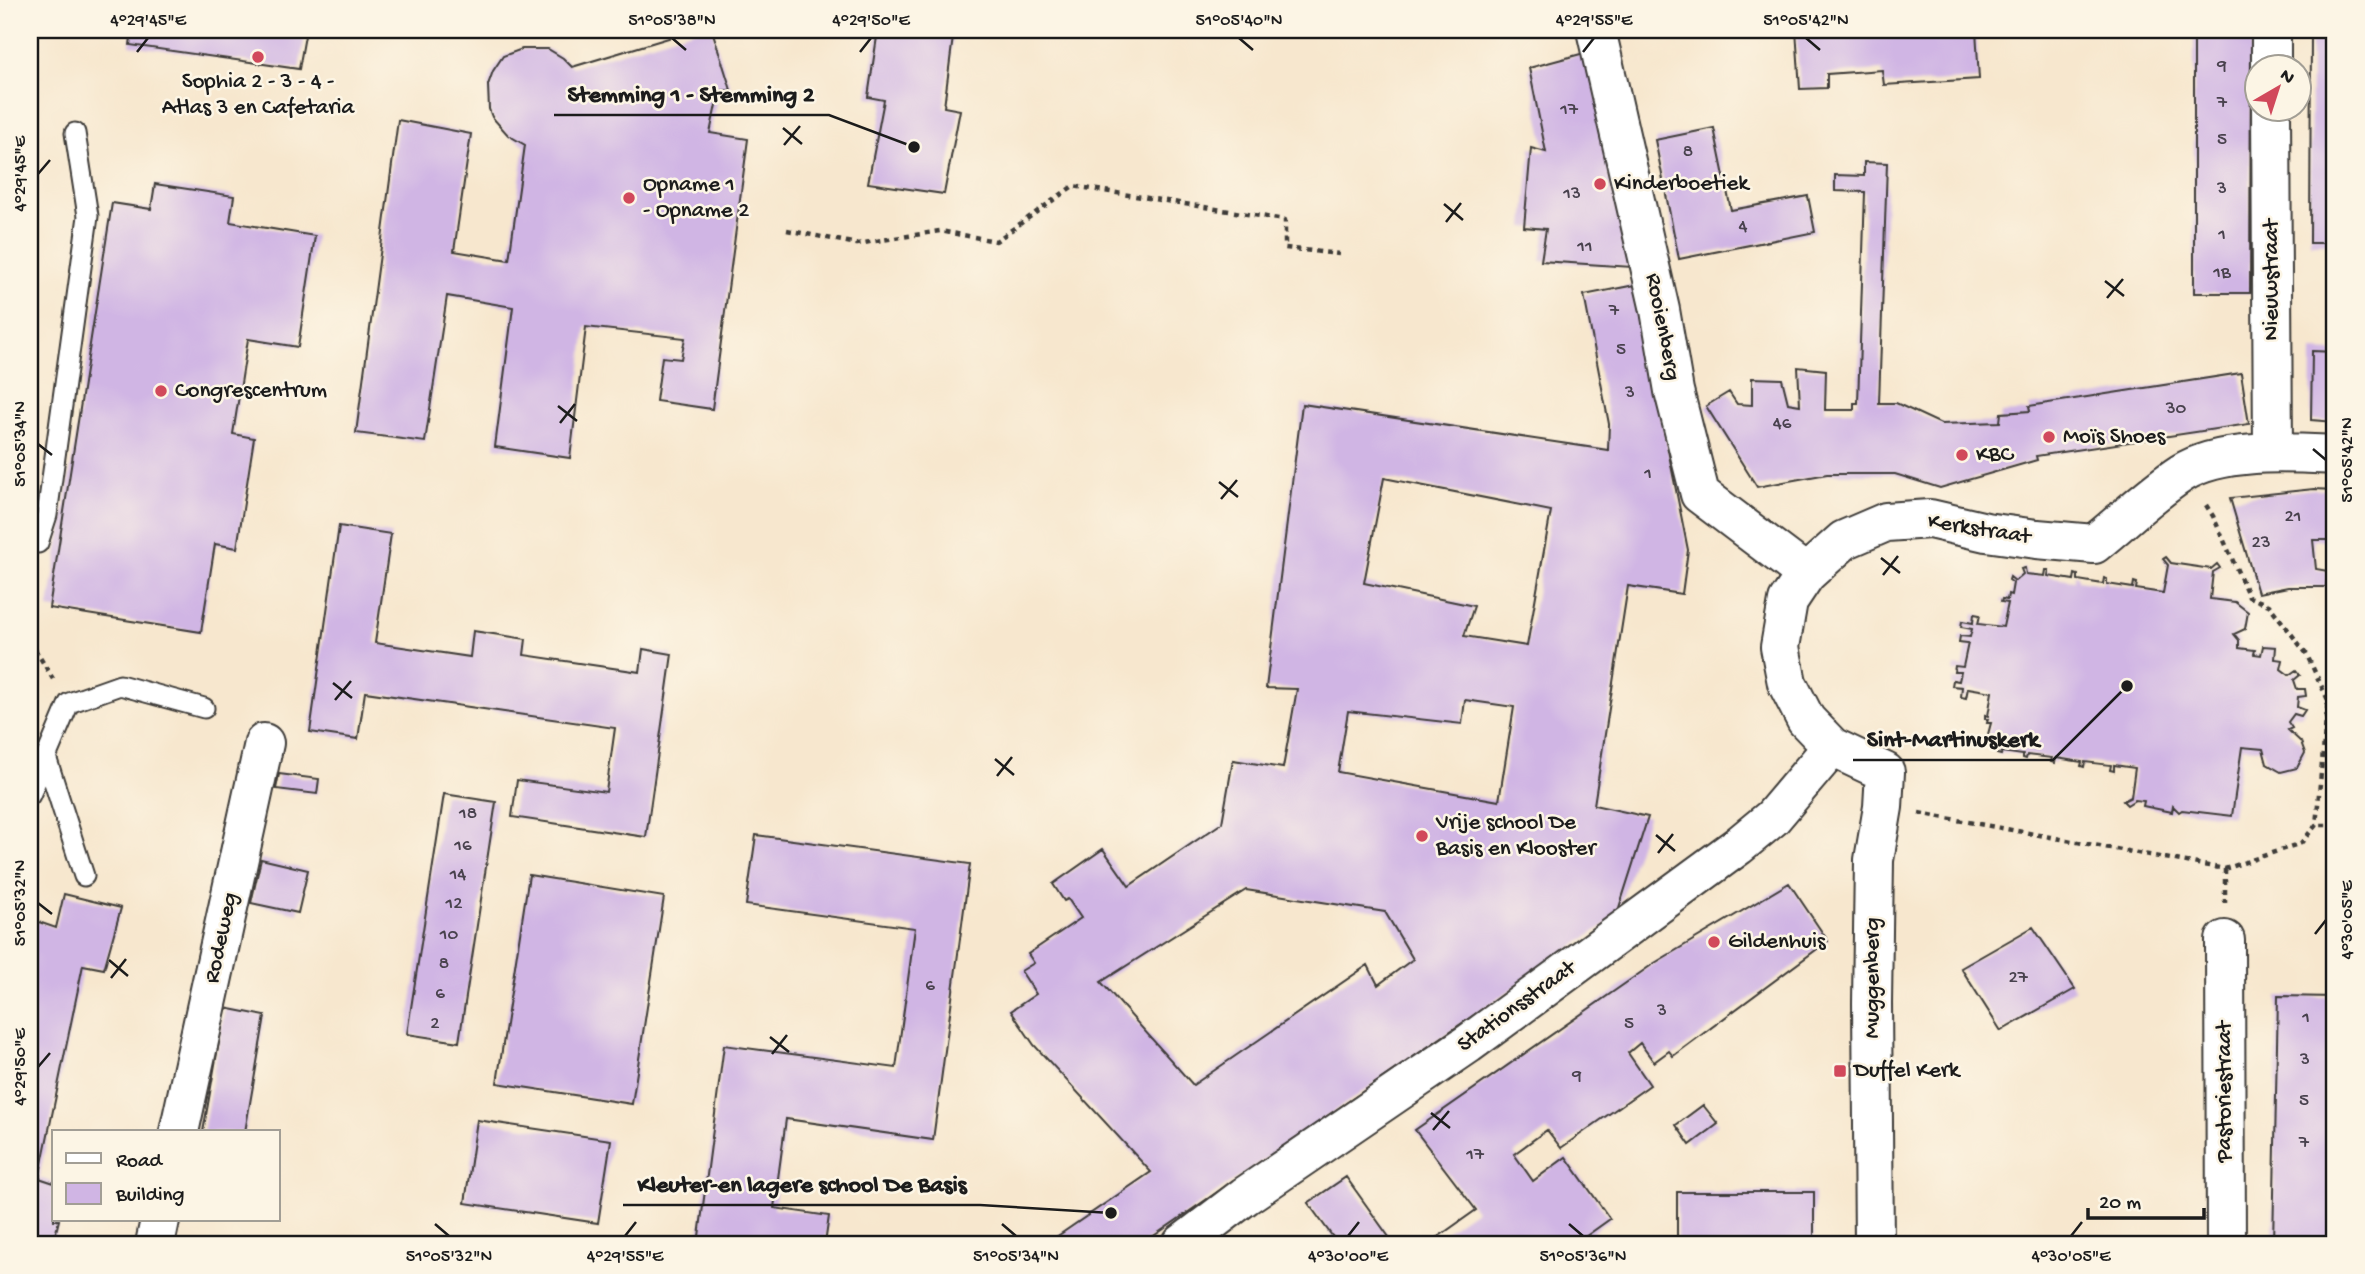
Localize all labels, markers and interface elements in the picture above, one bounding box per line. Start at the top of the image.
text: 4°29'45"E [110,11,187,32]
text: 51°05'38"N [628,11,716,32]
text: 4°29'50"E [832,11,910,32]
text: 51°05'40"N [1195,11,1283,32]
text: 4°29'55"E [1556,11,1633,32]
text: 51°05'42"N [1763,11,1849,32]
marker: Sophia 2 - 3 - 4 - Atlas 3 en Cafetaria [250,49,266,65]
north arrow [2242,52,2312,122]
house number: 9 [2216,55,2227,78]
text: N [2274,65,2299,90]
place label: Sophia 2 - 3 - 4 - Atlas 3 en Cafetaria [162,69,355,122]
callout: Stemming 1 - Stemming 2 [554,70,829,115]
text: Stemming 1 - Stemming 2 [567,82,815,111]
house number: 7 [2216,92,2228,115]
house number: 17 [1559,99,1579,122]
house number: 5 [2217,129,2227,152]
text: 4°29'45"E [11,135,32,212]
house number: 8 [1683,141,1693,164]
place label: Kinderboetiek [1614,171,1751,198]
place label: Opname 1 - Opname 2 [643,172,749,225]
marker: Kinderboetiek [1592,176,1608,192]
house number: 3 [2216,178,2227,201]
house number: 13 [1562,183,1581,206]
marker: Opname 1 - Opname 2 [621,190,637,206]
house number: 4 [1739,216,1748,239]
street label: Nieuwstraat [2259,218,2286,341]
house number: 1 [2217,224,2226,247]
house number: 11 [1576,236,1593,259]
house number: 1B [2212,262,2232,285]
street label: Rooienberg [1638,271,1686,383]
house number: 7 [1608,300,1620,323]
house number: 5 [1616,339,1626,362]
place label: Congrescentrum [175,378,327,405]
house number: 3 [1624,382,1635,405]
marker: Congrescentrum [153,383,169,399]
house number: 30 [2165,398,2187,421]
text: 51°05'34"N [11,401,32,487]
house number: 46 [1773,413,1792,436]
text: 51°05'42"N [2338,417,2359,503]
place label: Moïs Shoes [2063,424,2166,451]
marker: Moïs Shoes [2041,429,2057,445]
place label: KBC [1976,442,2014,469]
marker: KBC [1954,447,1970,463]
house number: 1 [1643,463,1652,486]
house number: 21 [2285,506,2302,529]
street label: Kerkstraat [1926,509,2034,552]
house number: 23 [2251,532,2271,555]
callout: Sint-Martinuskerk [1853,715,2053,760]
text: Sint-Martinuskerk [1867,727,2042,756]
house number: 18 [458,803,477,826]
place label: Vrije school De Basis en Klooster [1435,810,1597,863]
marker: Vrije school De Basis en Klooster [1414,828,1430,844]
house number: 16 [453,835,472,858]
text: 51°05'32"N [11,860,32,946]
house number: 14 [449,864,466,887]
text: 4°30'05"E [2338,880,2359,960]
street label: Rodeweg [199,890,245,986]
house number: 12 [445,893,463,916]
street label: Muggenberg [1860,918,1887,1038]
house number: 10 [439,924,458,947]
place label: Gildenhuis [1728,929,1826,956]
marker: Gildenhuis [1706,934,1722,950]
house number: 8 [439,953,449,976]
street label: Stationsstraat [1453,954,1583,1059]
house number: 27 [2008,967,2029,990]
house number: 6 [925,975,935,998]
house number: 6 [435,983,445,1006]
house number: 3 [1656,1000,1667,1023]
house number: 1 [2301,1007,2310,1030]
house number: 2 [430,1013,440,1036]
house number: 5 [1624,1013,1634,1036]
street label: Pastoriestraat [2212,1020,2239,1164]
text: 4°29'50"E [11,1028,32,1106]
house number: 3 [2299,1049,2310,1072]
place label: Duffel Kerk [1852,1058,1962,1085]
marker: Duffel Kerk [1832,1063,1848,1079]
house number: 9 [1571,1065,1582,1088]
house number: 5 [2299,1090,2309,1113]
legend [52,1130,280,1222]
house number: 7 [2298,1132,2310,1155]
house number: 17 [1465,1144,1485,1167]
text: Road [116,1150,164,1175]
callout: Kleuter-en lagere school De Basis [623,1160,980,1205]
text: Kleuter-en lagere school De Basis [636,1172,968,1201]
scale bar [2088,1176,2204,1220]
text: Building [115,1184,185,1209]
text: 20 m [2099,1192,2141,1217]
text: 51°05'32"N [406,1247,492,1268]
text: 4°29'55"E [587,1247,664,1268]
text: 51°05'34"N [973,1247,1059,1268]
text: 4°30'00"E [1308,1247,1389,1268]
text: 51°05'36"N [1540,1247,1626,1268]
text: 4°30'05"E [2031,1247,2111,1268]

